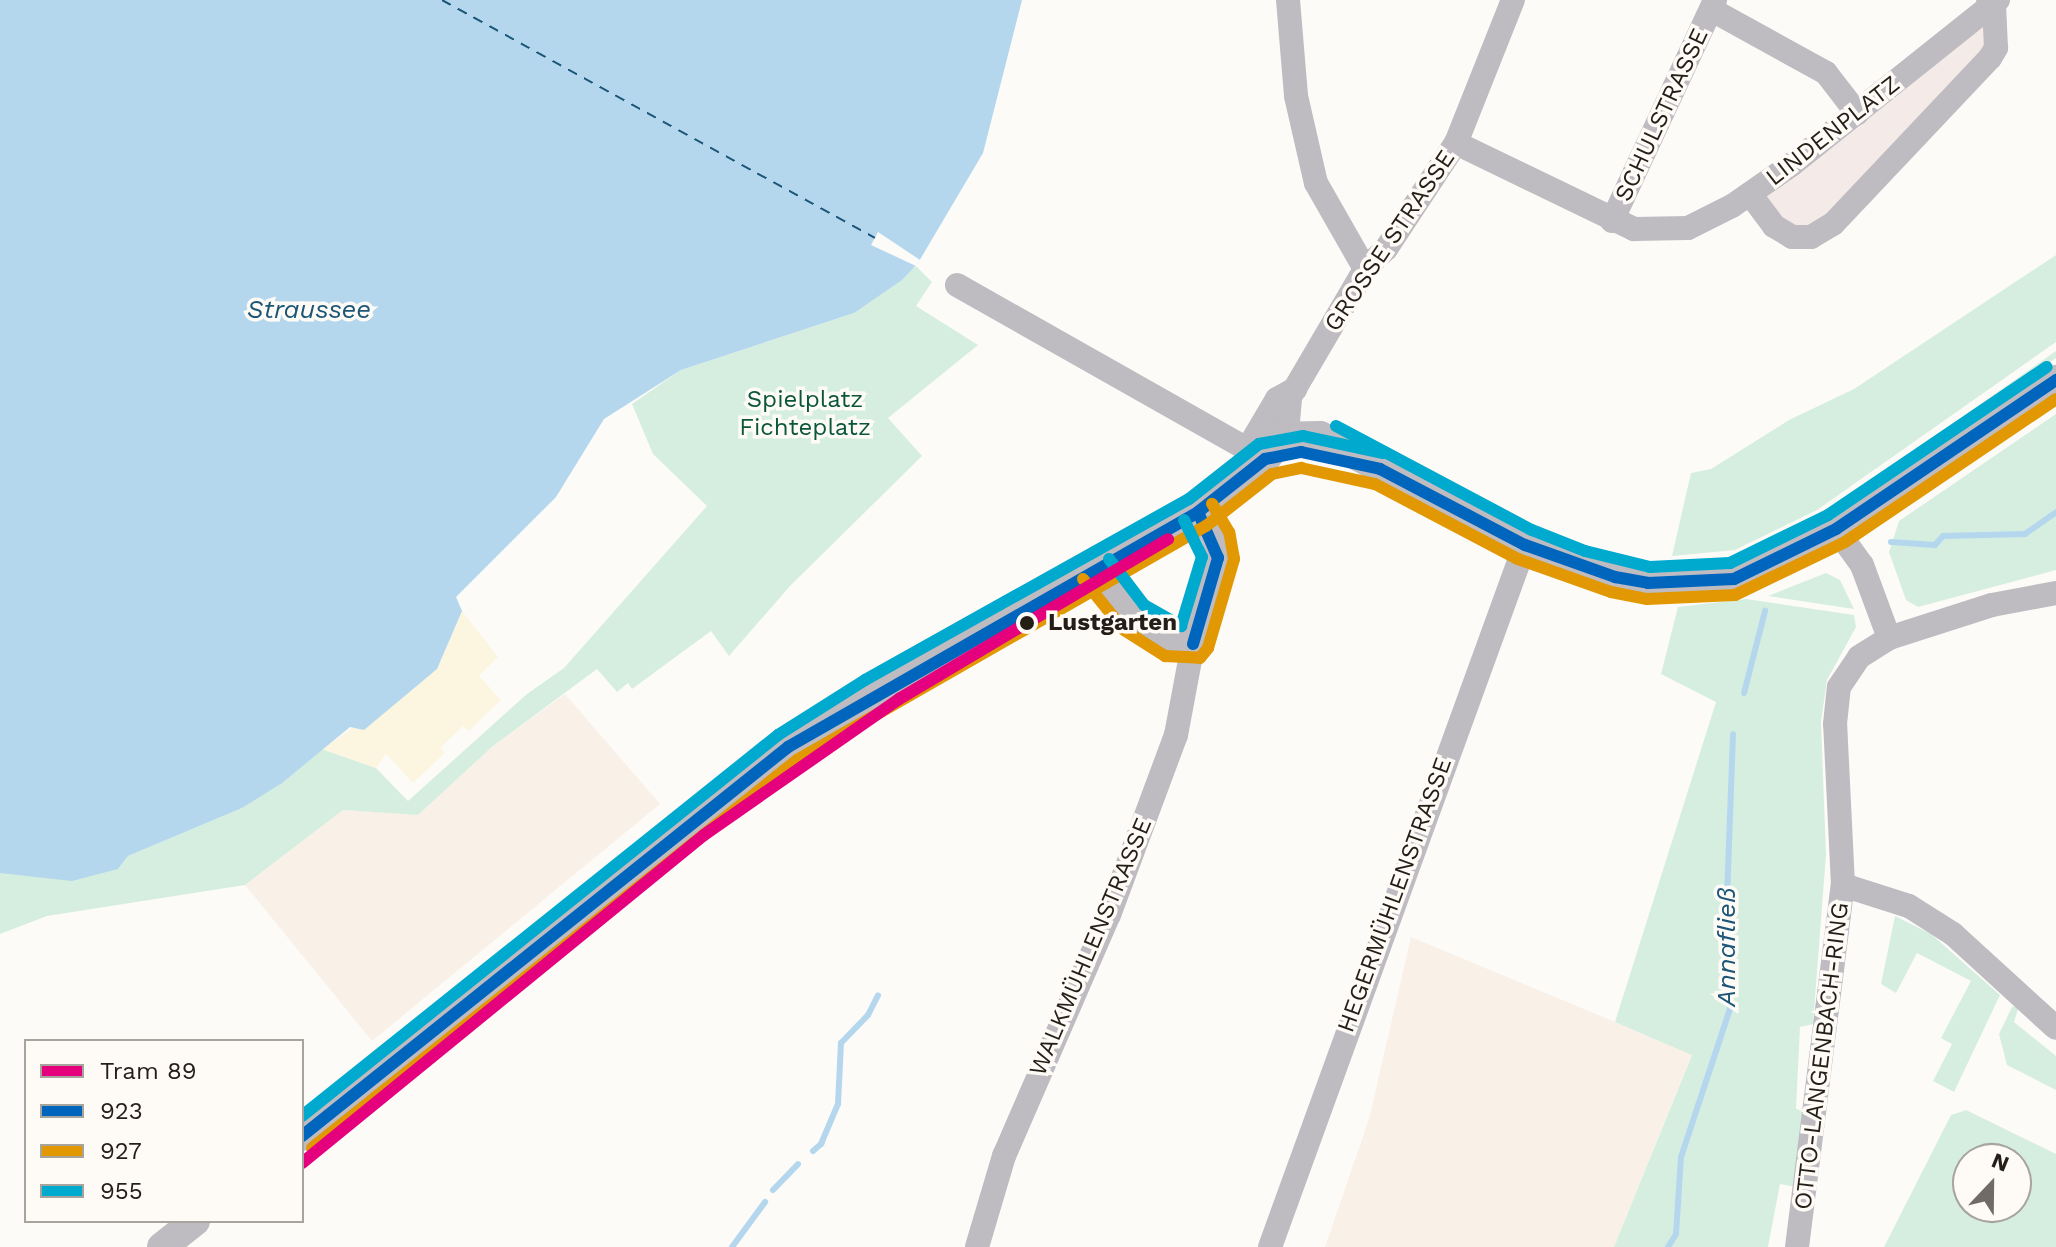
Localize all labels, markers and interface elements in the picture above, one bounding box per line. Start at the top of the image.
street label: SCHULSTRASSE [1609,24,1715,206]
street label: LINDENPLATZ [1760,70,1906,192]
street label: GROSSE STRASSE [1319,145,1461,337]
water label: Straussee [247,294,371,326]
park label: Spielplatz Fichteplatz [739,386,871,442]
marker: Lustgarten [1013,609,1041,637]
place label: Lustgarten [1048,609,1177,637]
street label: HEGERMÜHLENSTRASSE [1332,754,1458,1036]
street label: WALKMÜHLENSTRASSE [1024,814,1158,1080]
water label: Annafließ [1711,888,1743,1006]
street label: OTTO-LANGENBACH-RING [1789,901,1855,1211]
legend [24,1039,304,1223]
text: Tram 89 [100,1057,197,1085]
text: 923 [100,1097,143,1125]
text: 927 [100,1137,142,1165]
north arrow [1952,1143,2032,1223]
text: N [1988,1147,2013,1177]
text: 955 [100,1177,143,1205]

